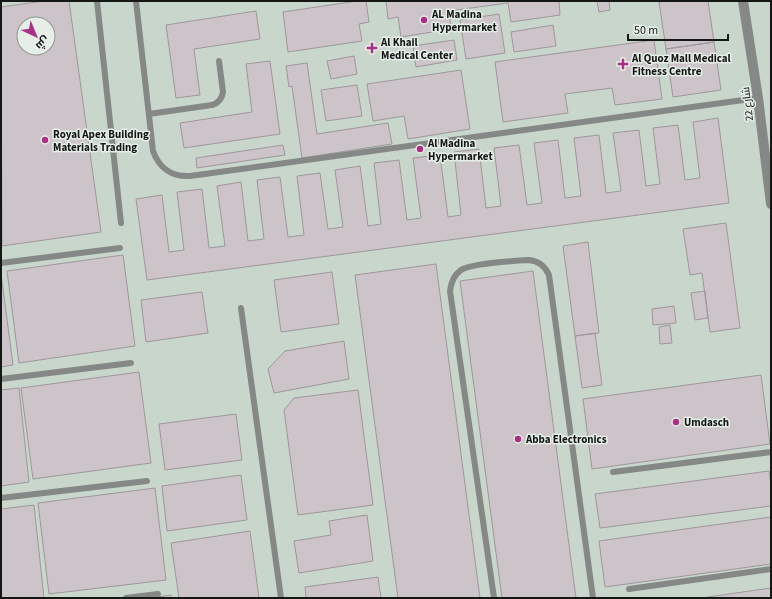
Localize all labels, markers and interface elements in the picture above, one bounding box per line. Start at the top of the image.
place label: AL Madina Hypermarket [431,7,497,35]
marker: AL Madina Hypermarket [419,15,429,25]
north arrow [16,16,56,56]
scale bar [628,16,728,42]
text: 50 m [634,22,658,39]
text: ش [32,33,53,53]
place label: Al Khail Medical Center [380,35,454,63]
marker: Al Khail Medical Center [366,42,378,54]
place label: Al Quoz Mall Medical Fitness Centre [631,51,732,79]
marker: Al Quoz Mall Medical Fitness Centre [617,58,629,70]
street label: شارع 22 [738,86,757,122]
place label: Royal Apex Building Materials Trading [53,127,149,155]
marker: Royal Apex Building Materials Trading [40,135,50,145]
place label: Al Madina Hypermarket [427,136,493,164]
marker: Al Madina Hypermarket [415,144,425,154]
place label: Umdasch [684,415,729,430]
marker: Umdasch [671,417,681,427]
place label: Abba Electronics [525,432,607,447]
marker: Abba Electronics [513,434,523,444]

